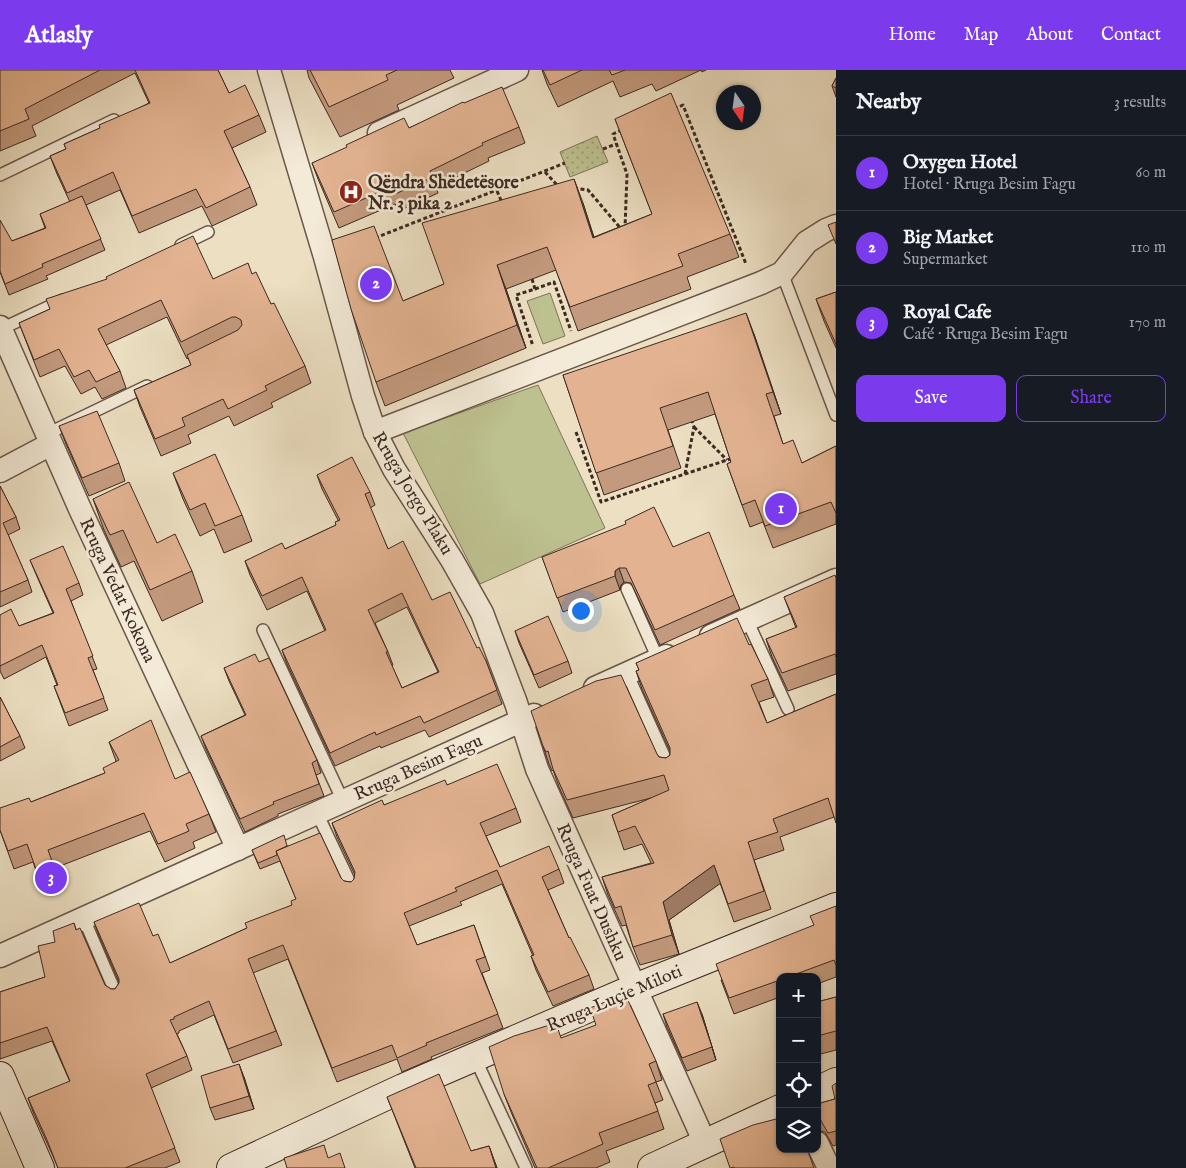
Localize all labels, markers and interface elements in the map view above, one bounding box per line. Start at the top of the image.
text: Atlasly [25,20,93,51]
text: Home [889,24,936,47]
text: Map [964,24,998,47]
text: About [1026,24,1073,47]
text: Contact [1101,24,1161,47]
north arrow [716,85,761,130]
text: Nearby [856,89,921,116]
text: 3 results [1114,93,1166,113]
text: Oxygen Hotel [903,151,1017,175]
text: 1 [869,163,875,183]
text: 60 m [1136,163,1166,183]
place label: Qëndra Shëdetësore Nr. 3 pika 2 [367,172,519,216]
text: Hotel · Rruga Besim Fagu [903,175,1076,195]
hospital icon: Qëndra Shëdetësore Nr. 3 pika 2 [338,179,364,205]
text: Big Market [903,226,993,250]
text: 2 [868,238,876,258]
text: 110 m [1130,238,1166,258]
text: Supermarket [903,250,988,270]
pin: 2 [360,265,392,303]
text: Royal Cafe [903,301,992,325]
text: 3 [869,313,875,333]
text: 170 m [1129,313,1166,333]
text: Café · Rruga Besim Fagu [903,325,1068,345]
button: Save [856,375,1006,422]
button: Share [1016,375,1166,422]
street label: Rruga Jorgo Plaku [366,428,458,560]
pin: 1 [765,490,797,528]
street label: Rruga Vedat Kokona [73,515,160,667]
your location [568,598,594,624]
street label: Rruga Besim Fagu [351,730,486,807]
street label: Rruga Fuat Dushku [550,820,631,965]
pin: 3 [35,859,67,897]
street label: Rruga Luçie Miloti [543,960,686,1038]
map controls [776,973,821,1153]
button: + [776,973,821,1018]
button: − [776,1018,821,1063]
button: locate [776,1063,821,1108]
button: layers [776,1108,821,1153]

